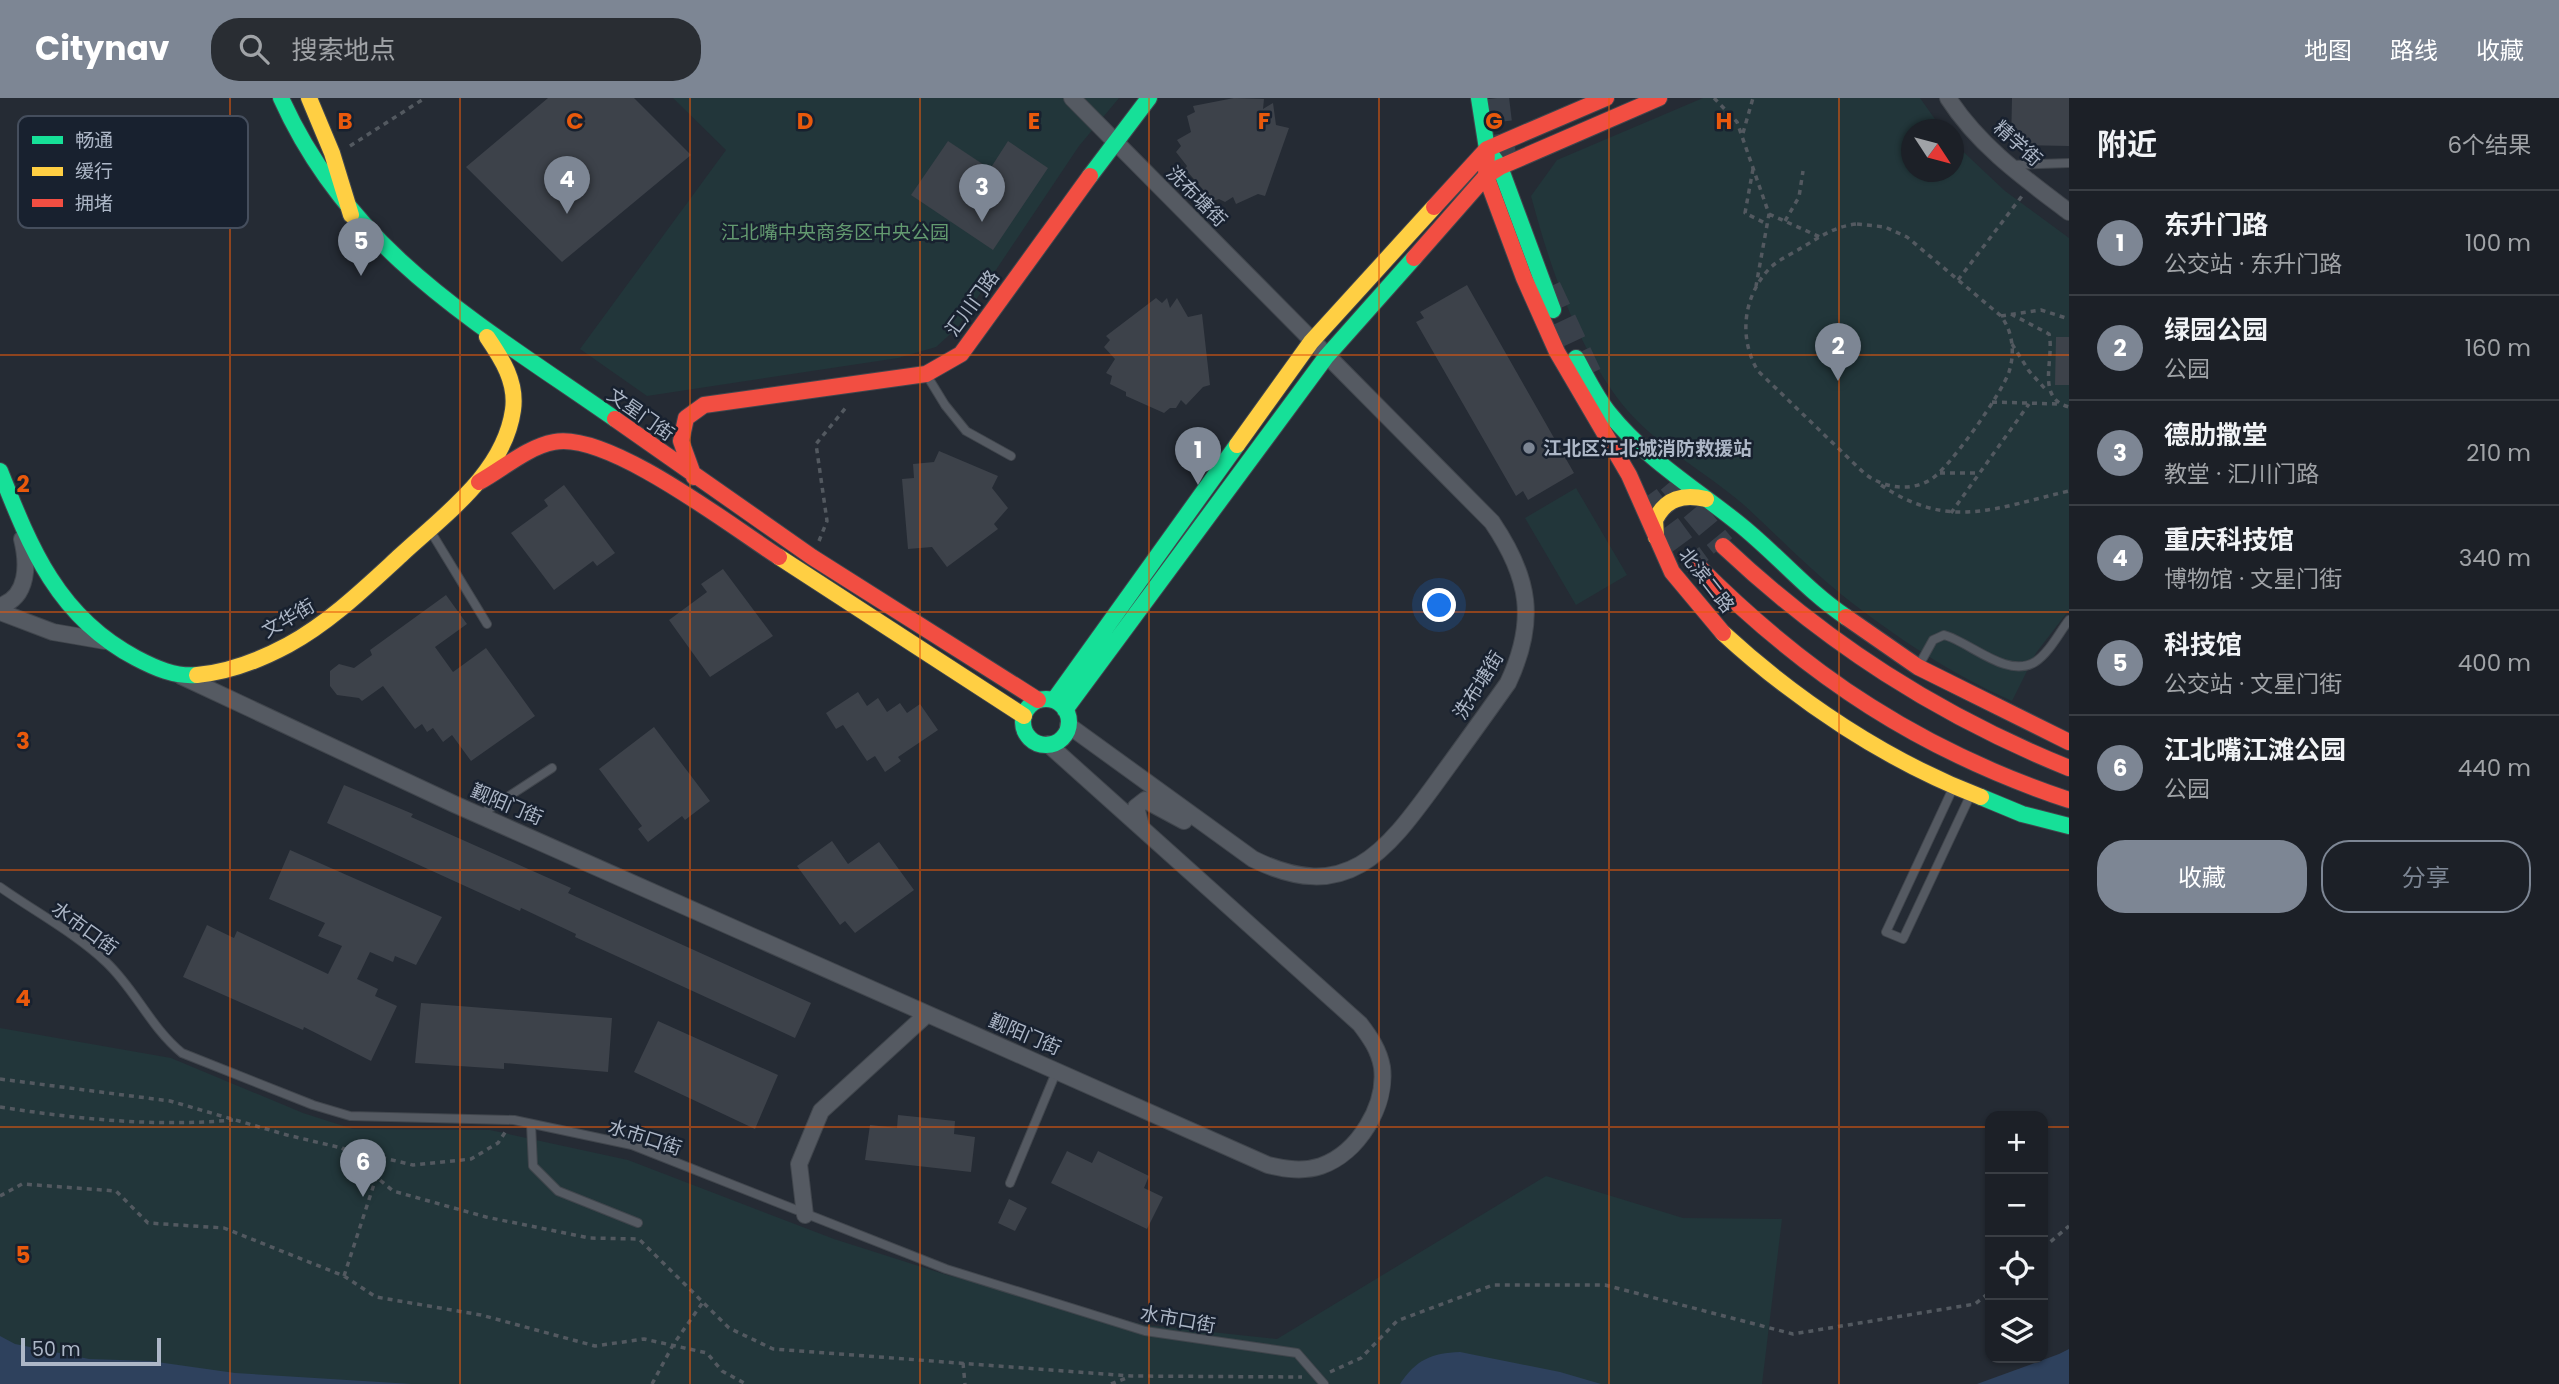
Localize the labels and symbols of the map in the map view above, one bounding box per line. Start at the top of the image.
text: B [337,105,353,137]
text: C [566,105,584,137]
text: D [797,105,813,137]
text: E [1028,105,1040,137]
text: F [1258,105,1270,137]
text: G [1485,105,1503,137]
text: H [1716,105,1732,137]
street label: 精学街 [1987,114,2048,172]
legend [18,116,248,228]
north arrow [1901,119,1964,182]
text: 畅通 [75,127,113,154]
pin: 4 [544,156,590,214]
text: 缓行 [75,158,113,185]
street label: 洗布塘街 [1160,160,1233,233]
pin: 3 [959,164,1005,222]
text: 拥堵 [75,190,113,217]
pin: 5 [338,218,384,276]
park label: 江北嘴中央商务区中央公园 [721,219,949,246]
street label: 汇川门路 [939,265,1006,342]
pin: 2 [1815,323,1861,381]
street label: 文星门街 [602,382,680,447]
pin: 1 [1175,427,1221,485]
place label: 江北区江北城消防救援站 [1543,435,1752,462]
marker: 江北区江北城消防救援站 [1521,440,1537,456]
text: 2 [16,468,30,500]
street label: 北滨二路 [1673,542,1741,619]
your location [1422,588,1456,622]
street label: 文华街 [257,592,320,644]
street label: 洗布塘街 [1447,646,1510,725]
text: 3 [16,725,30,757]
street label: 觐阳门街 [467,777,547,832]
street label: 水市口街 [46,895,123,962]
text: 4 [15,982,31,1014]
street label: 觐阳门街 [985,1007,1065,1062]
street label: 水市口街 [605,1113,685,1162]
pin: 6 [340,1139,386,1197]
text: 5 [16,1239,30,1271]
street label: 水市口街 [1138,1300,1218,1339]
scale bar [21,1335,161,1367]

